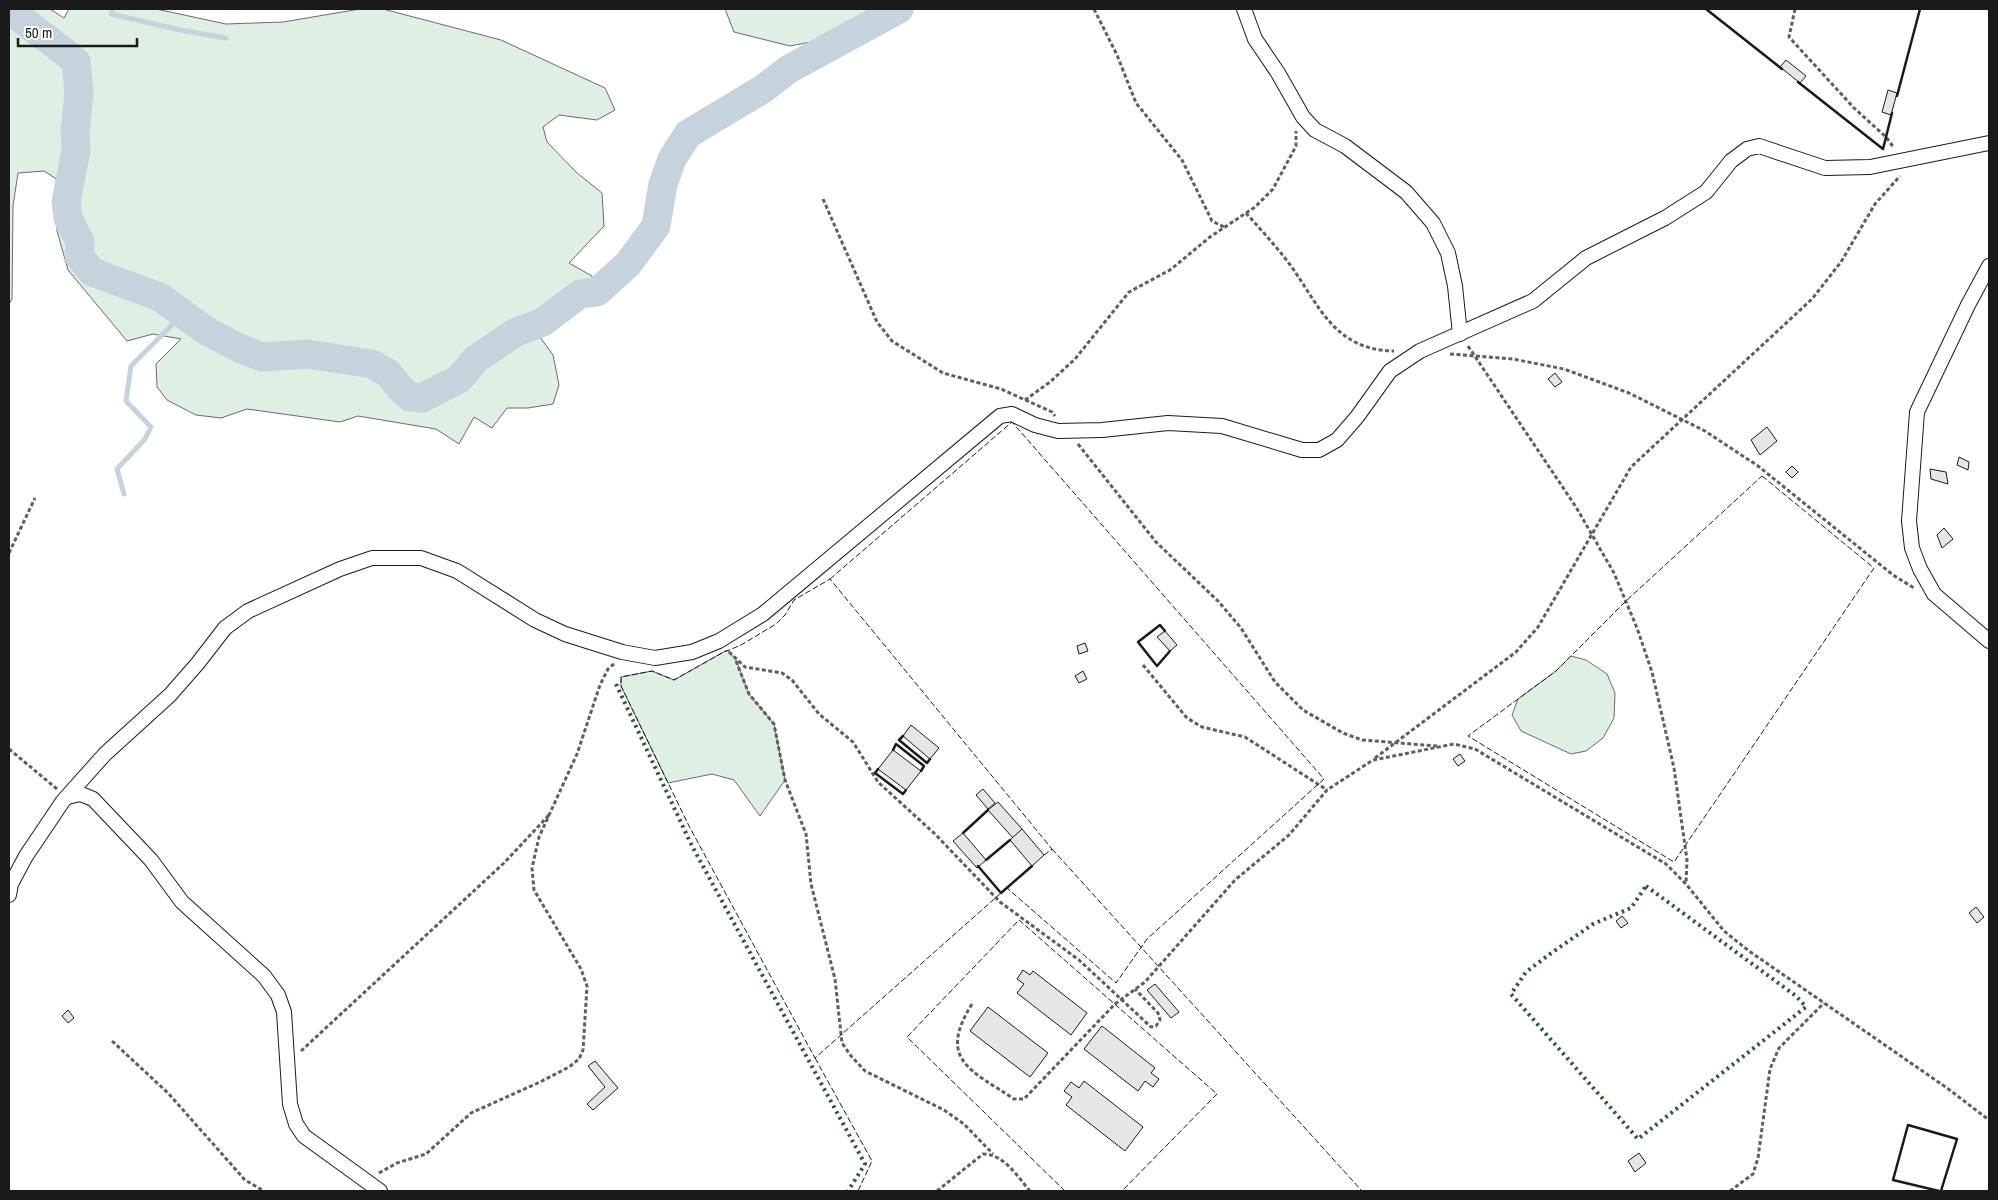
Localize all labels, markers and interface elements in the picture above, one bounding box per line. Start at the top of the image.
scale bar [18,15,136,47]
text: 50 m [25,22,52,43]

